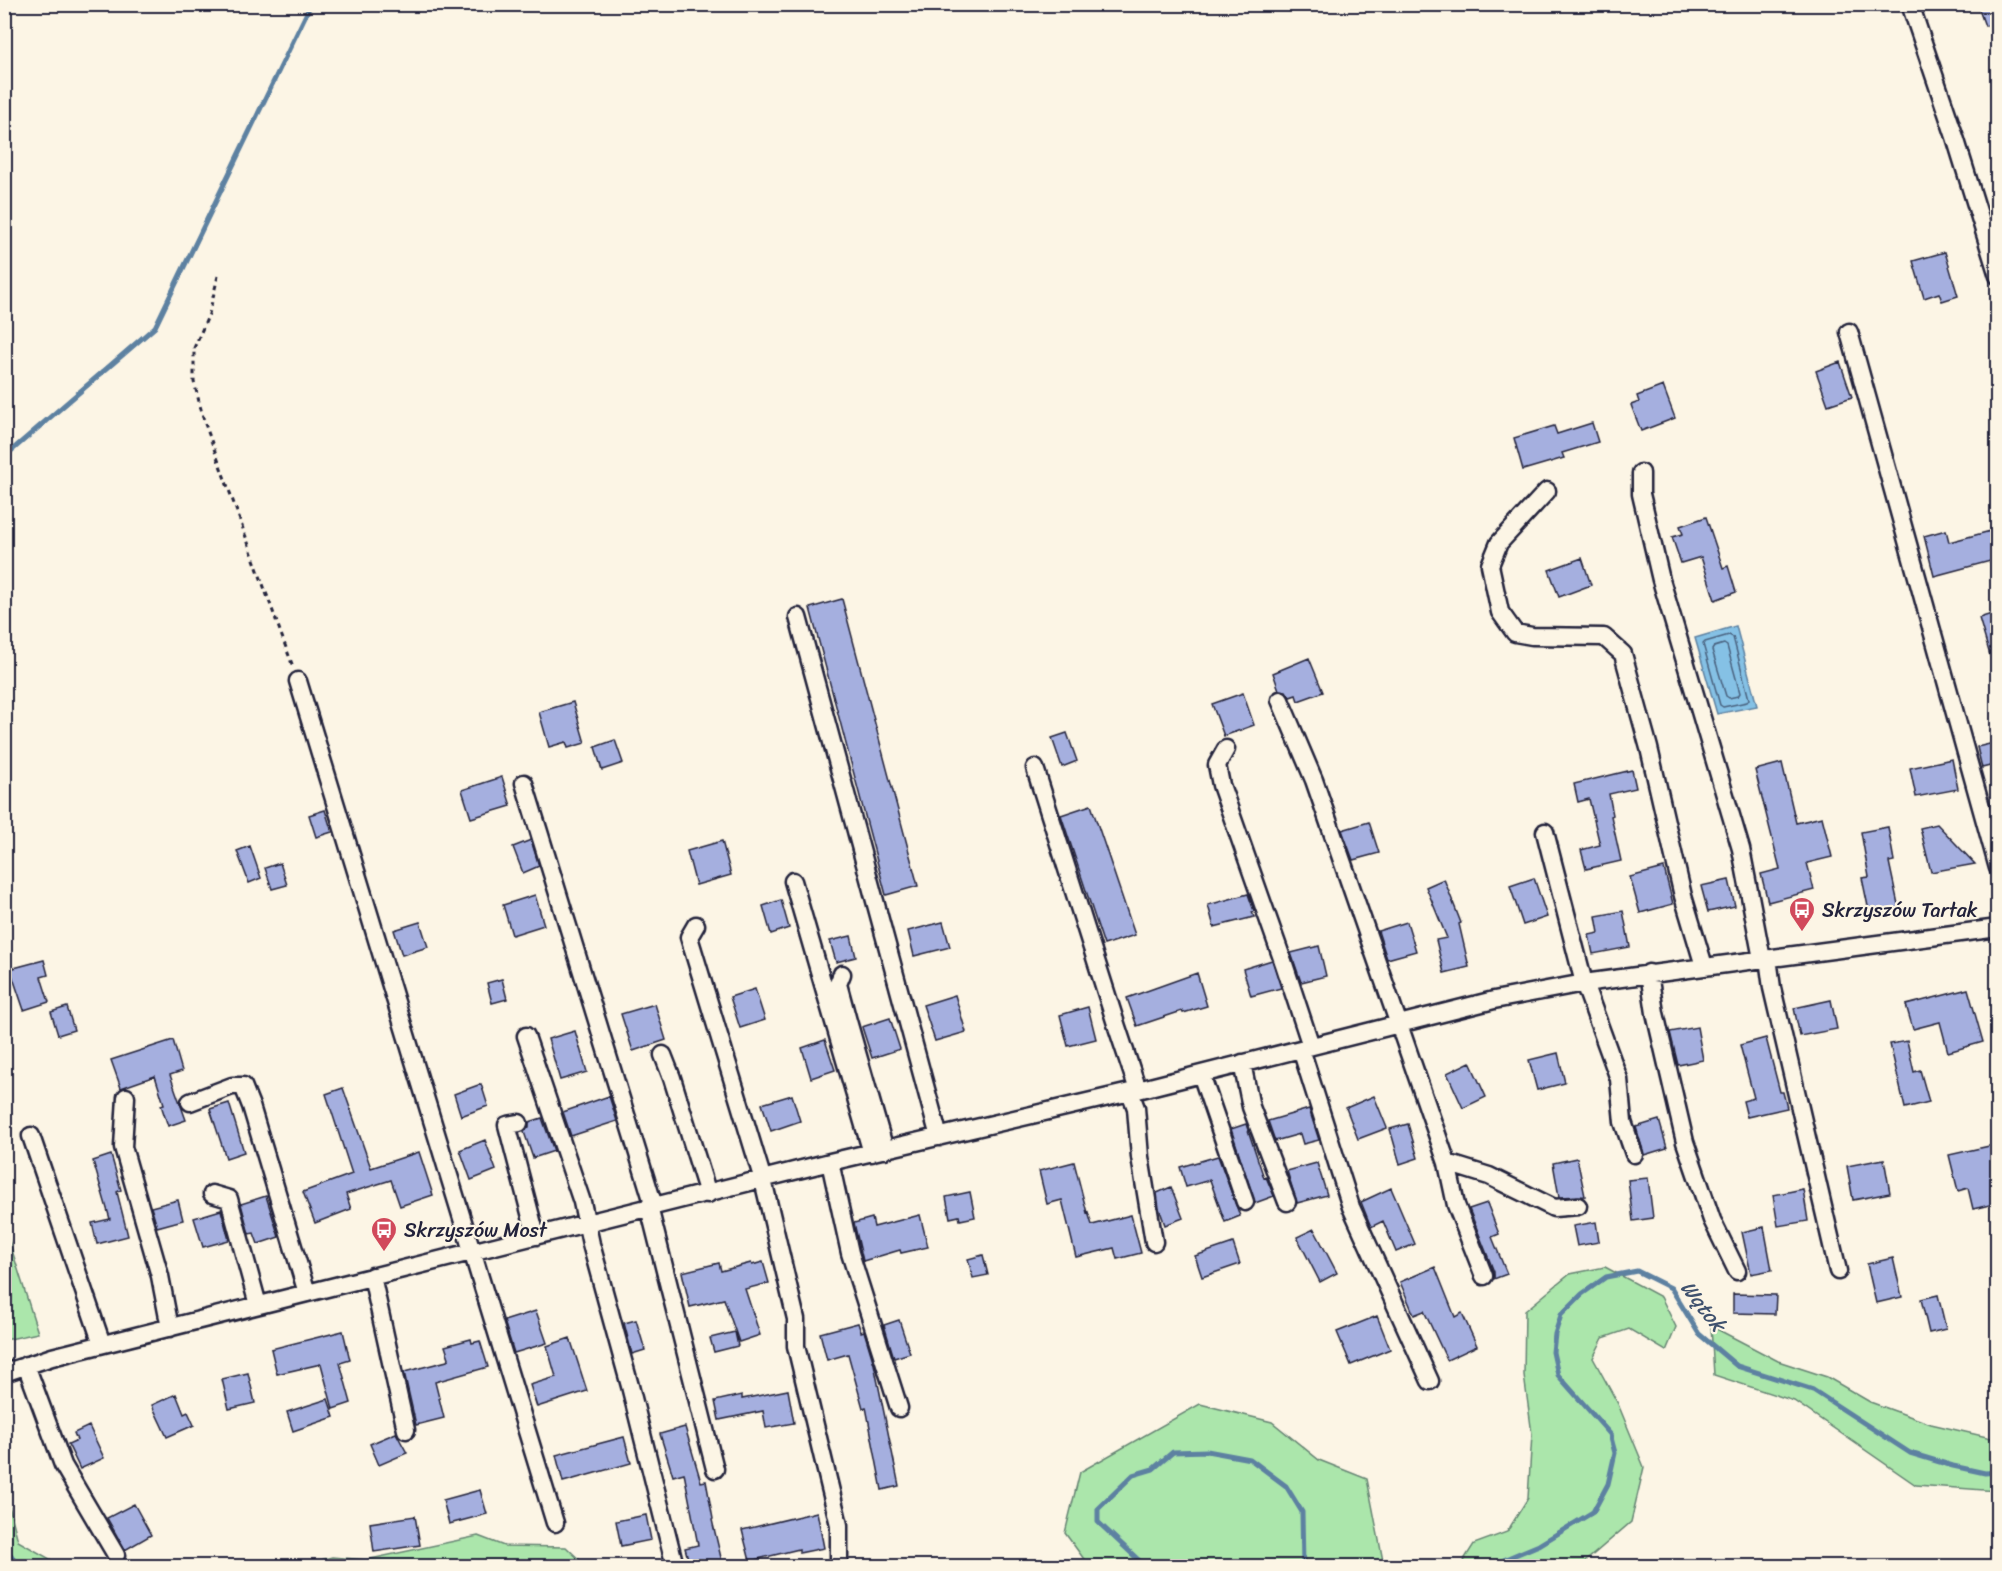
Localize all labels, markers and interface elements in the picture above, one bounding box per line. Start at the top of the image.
place label: Skrzyszów Tartak [1822,893,1978,928]
bus stop icon: Skrzyszów Tartak [1787,895,1817,933]
place label: Skrzyszów Most [404,1213,548,1248]
bus stop icon: Skrzyszów Most [369,1215,399,1253]
water label: Wątok [1670,1272,1737,1343]

